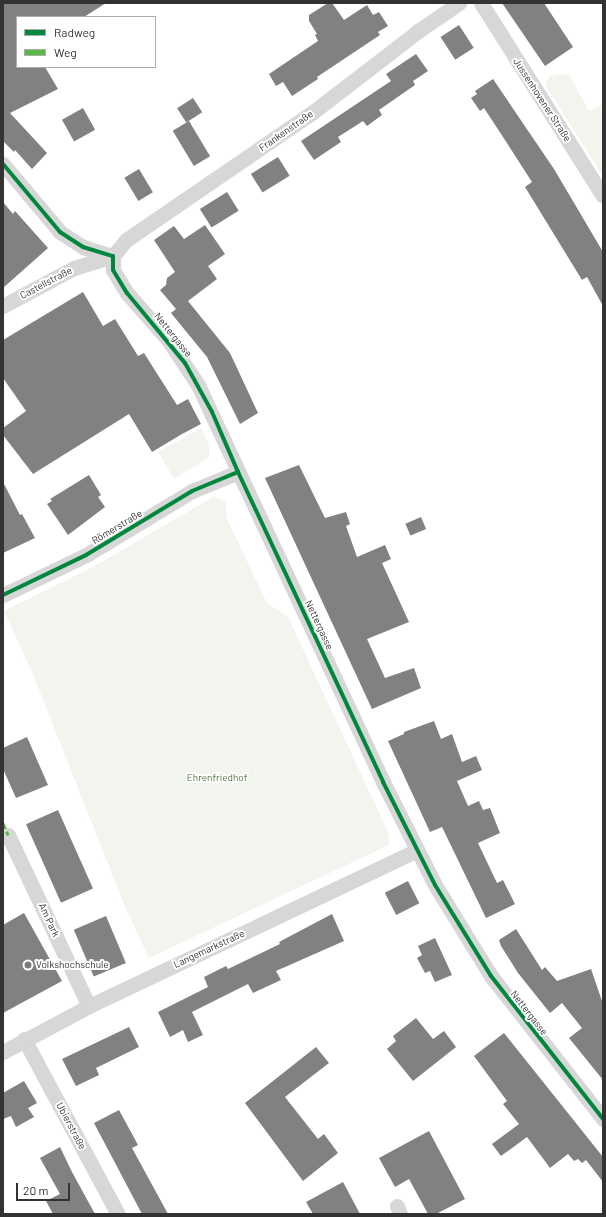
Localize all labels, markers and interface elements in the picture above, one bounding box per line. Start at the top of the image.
legend [16,16,156,68]
text: Radweg [54,25,95,39]
text: Weg [54,45,77,59]
street label: Jussenhovener Straße [511,56,573,144]
street label: Frankenstraße [257,108,315,154]
street label: Castellstraße [18,264,74,302]
street label: Nettergasse [152,311,194,359]
street label: Römerstraße [90,507,144,547]
street label: Nettergasse [302,598,336,652]
park label: Ehrenfriedhof [187,772,247,784]
street label: Am Park [36,901,62,939]
street label: Langemarkstraße [172,927,246,971]
place label: Volkshochschule [36,959,109,971]
marker: Volkshochschule [23,960,33,970]
street label: Nettergasse [508,988,550,1038]
street label: Ubierstraße [54,1100,88,1152]
scale bar [18,1175,72,1201]
text: 20 m [23,1183,49,1197]

